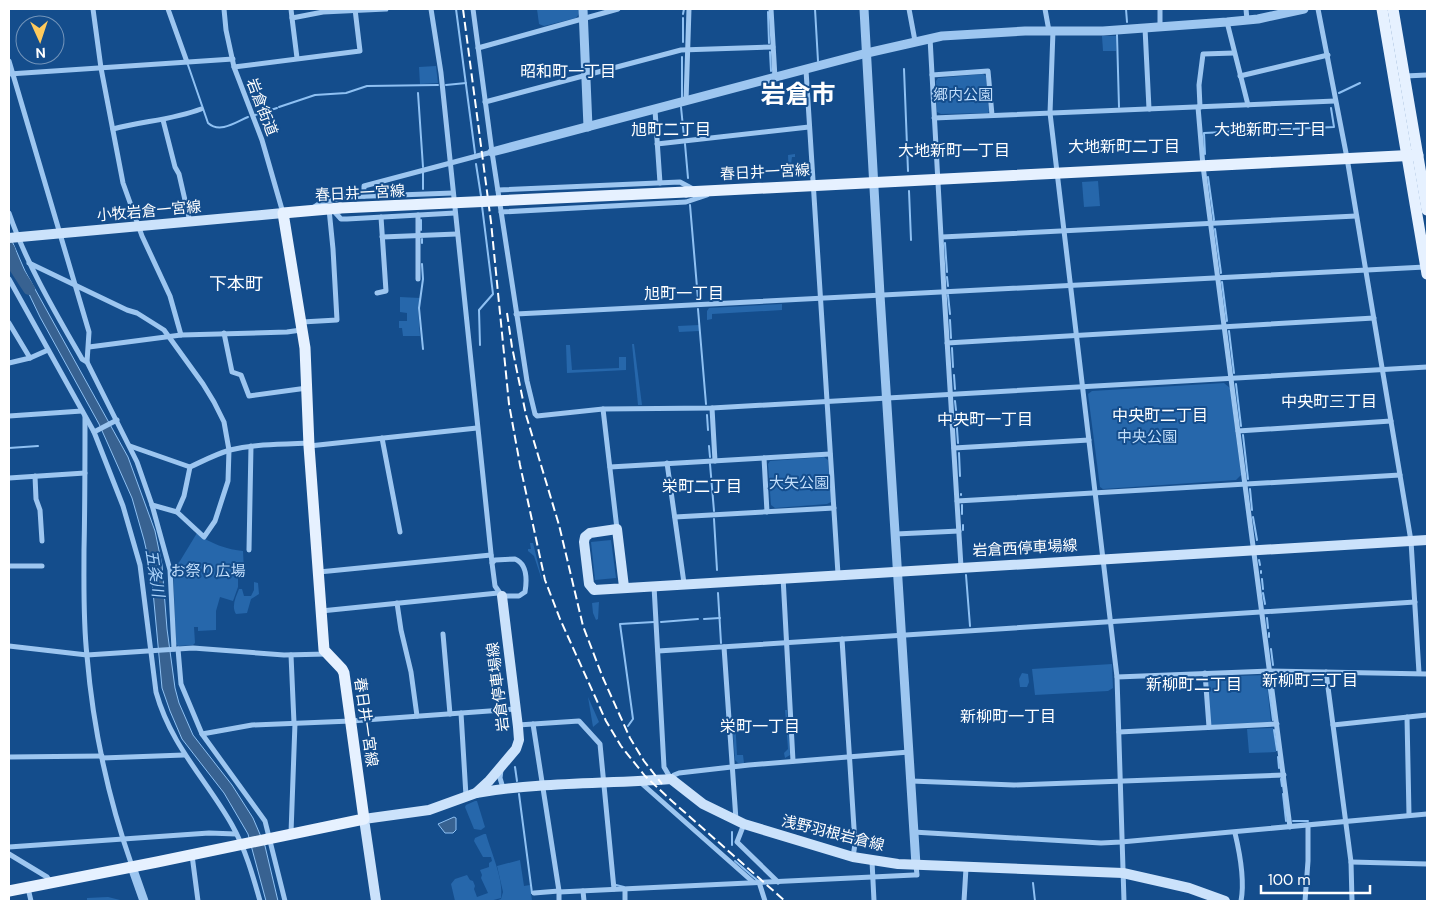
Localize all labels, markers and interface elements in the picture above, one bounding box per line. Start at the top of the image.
north arrow [15,15,65,65]
text: N [35,44,46,62]
district label: 昭和町一丁目 [520,61,616,82]
street label: 岩倉街道 [242,75,282,139]
district label: 岩倉市 [760,78,836,111]
park label: 郷内公園 [933,85,993,105]
district label: 旭町二丁目 [631,119,711,140]
district label: 大地新町三丁目 [1214,119,1326,140]
district label: 大地新町二丁目 [1068,136,1180,157]
district label: 大地新町一丁目 [898,140,1010,161]
street label: 春日井一宮線 [720,160,810,184]
street label: 春日井一宮線 [315,181,405,205]
street label: 小牧岩倉一宮線 [96,196,202,226]
district label: 下本町 [209,272,263,296]
district label: 旭町一丁目 [644,283,724,304]
district label: 中央町三丁目 [1281,391,1377,412]
district label: 中央町二丁目 [1112,405,1208,426]
district label: 中央町一丁目 [937,409,1033,430]
park label: 中央公園 [1117,427,1177,447]
park label: 大矢公園 [769,473,829,493]
district label: 栄町二丁目 [662,476,742,497]
street label: 岩倉西停車場線 [972,535,1078,561]
water label: 五条川 [141,548,169,600]
park label: お祭り広場 [170,561,246,581]
street label: 岩倉停車場線 [483,641,513,733]
district label: 新柳町三丁目 [1262,670,1358,691]
district label: 新柳町二丁目 [1146,674,1242,695]
street label: 春日井一宮線 [350,676,382,768]
district label: 新柳町一丁目 [960,706,1056,727]
district label: 栄町一丁目 [720,716,800,737]
street label: 浅野羽根岩倉線 [780,811,886,855]
scale bar [1261,862,1370,894]
text: 100 m [1268,870,1311,890]

